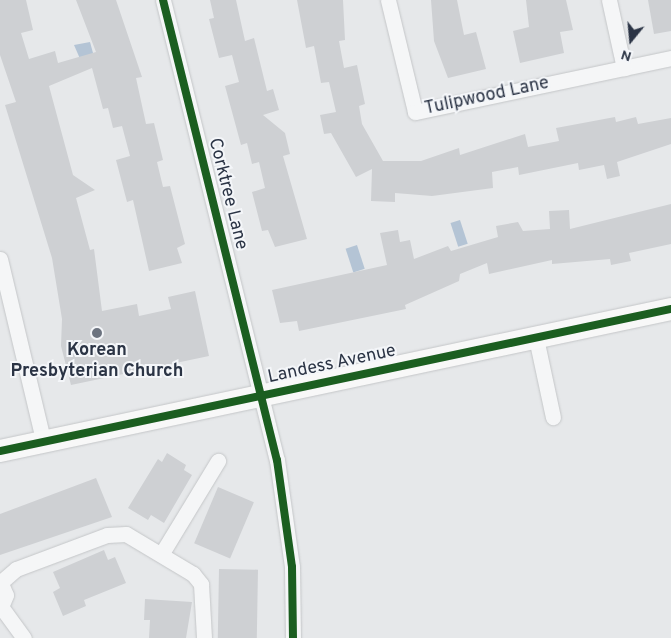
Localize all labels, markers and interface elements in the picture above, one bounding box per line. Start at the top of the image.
north arrow [606,15,656,65]
text: N [619,45,634,64]
street label: Tulipwood Lane [423,73,551,121]
street label: Corktree Lane [203,136,251,252]
marker: Korean Presbyterian Church [91,327,103,339]
place label: Korean Presbyterian Church [11,341,183,384]
street label: Landess Avenue [266,341,398,389]

